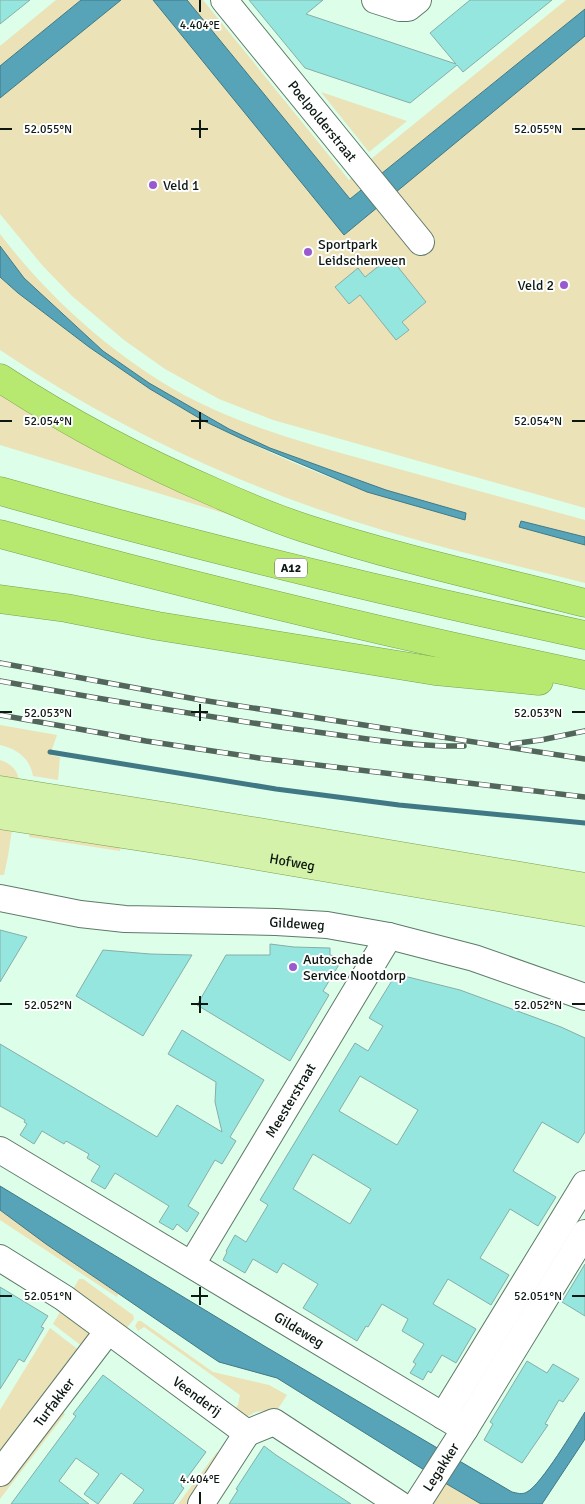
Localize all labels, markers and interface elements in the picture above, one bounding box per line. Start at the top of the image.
text: 4.404°E [180,18,220,33]
street label: Poelpolderstraat [285,77,361,165]
text: 52.055°N [24,122,72,137]
text: 52.055°N [514,122,562,137]
place label: Veld 1 [163,177,199,194]
marker: Veld 1 [147,179,159,191]
place label: Sportpark Leidschenveen [318,236,406,269]
marker: Sportpark Leidschenveen [302,246,314,258]
place label: Veld 2 [518,277,554,294]
marker: Veld 2 [558,279,570,291]
text: 52.054°N [24,414,72,429]
text: 52.054°N [514,414,562,429]
road number: A12 [275,558,307,578]
text: 52.053°N [24,706,72,721]
text: 52.053°N [514,706,562,721]
street label: Hofweg [268,850,316,874]
street label: Gildeweg [269,913,325,933]
place label: Autoschade Service Nootdorp [303,951,406,984]
marker: Autoschade Service Nootdorp [287,961,299,973]
text: 52.052°N [24,998,72,1013]
text: 52.052°N [514,998,562,1013]
street label: Meesterstraat [262,1060,319,1140]
text: 52.051°N [24,1289,72,1304]
text: 52.051°N [514,1289,562,1304]
street label: Gildeweg [271,1308,327,1351]
street label: Veenderij [169,1373,225,1420]
street label: Turfakker [30,1374,78,1430]
street label: Legakker [419,1439,463,1494]
text: 4.404°E [180,1472,220,1487]

